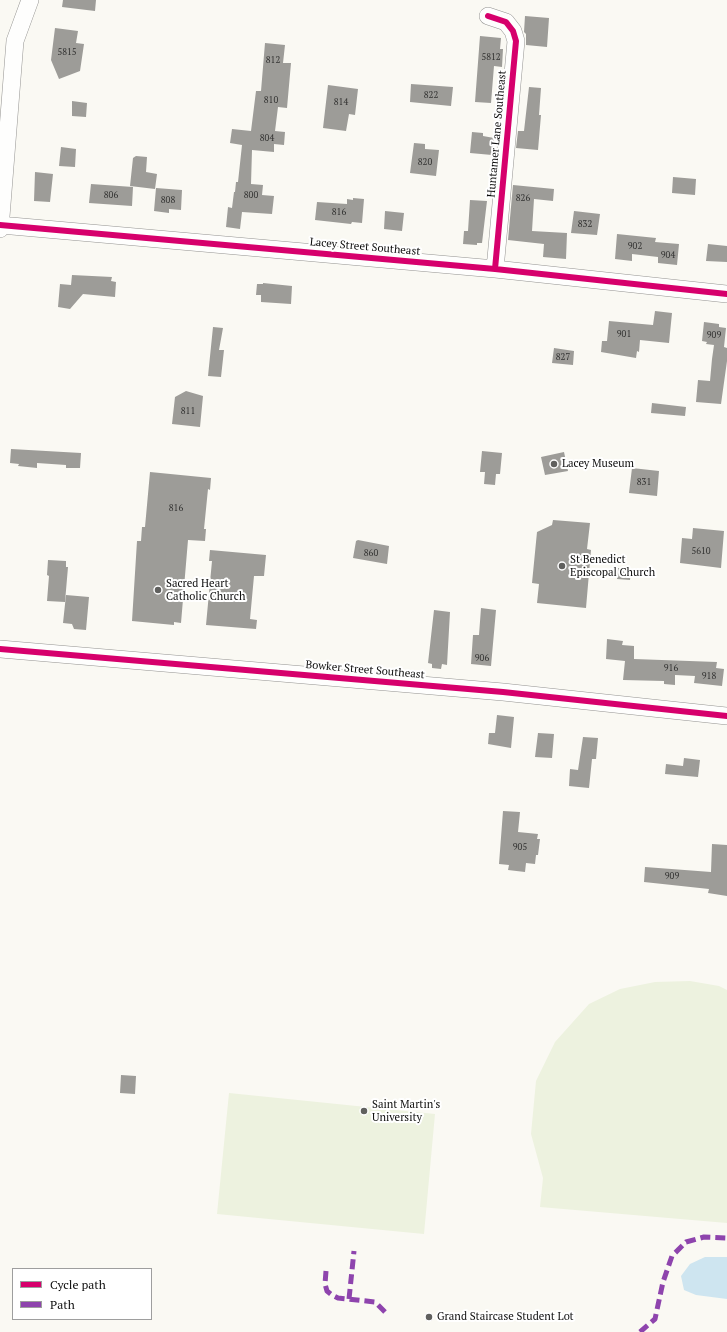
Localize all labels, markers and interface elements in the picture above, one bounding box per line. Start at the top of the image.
house number: 5815 [57,47,77,57]
house number: 5812 [481,52,501,62]
house number: 812 [266,55,280,65]
street label: Huntamer Lane Southeast [485,70,509,198]
house number: 822 [424,90,438,100]
house number: 810 [264,95,278,105]
house number: 814 [334,97,348,107]
house number: 804 [260,133,274,143]
house number: 820 [418,157,432,167]
house number: 806 [104,190,118,200]
house number: 800 [244,190,258,200]
house number: 826 [516,193,530,203]
house number: 808 [161,195,175,205]
house number: 816 [332,207,346,217]
house number: 832 [578,219,592,229]
street label: Lacey Street Southeast [309,236,421,258]
house number: 902 [628,241,642,251]
house number: 904 [661,250,675,260]
house number: 901 [617,329,631,339]
house number: 909 [707,330,721,340]
house number: 827 [556,352,570,362]
house number: 811 [181,406,195,416]
place label: Lacey Museum [562,457,634,471]
marker: Lacey Museum [549,459,559,469]
house number: 831 [637,477,651,487]
house number: 816 [169,503,183,513]
house number: 5610 [691,546,711,556]
house number: 860 [364,548,378,558]
place label: St Benedict Episcopal Church [570,553,655,579]
marker: St Benedict Episcopal Church [557,561,567,571]
place label: Sacred Heart Catholic Church [166,577,245,603]
marker: Sacred Heart Catholic Church [153,585,163,595]
house number: 906 [475,653,489,663]
street label: Bowker Street Southeast [305,658,425,682]
house number: 916 [664,663,678,673]
house number: 918 [702,671,716,681]
house number: 905 [513,842,527,852]
house number: 909 [665,871,679,881]
place label: Saint Martin's University [372,1098,440,1124]
marker: Saint Martin's University [359,1106,369,1116]
legend [12,1268,152,1320]
text: Cycle path [50,1277,106,1292]
text: Path [50,1297,75,1312]
place label: Grand Staircase Student Lot [437,1310,574,1324]
marker: Grand Staircase Student Lot [424,1312,434,1322]

